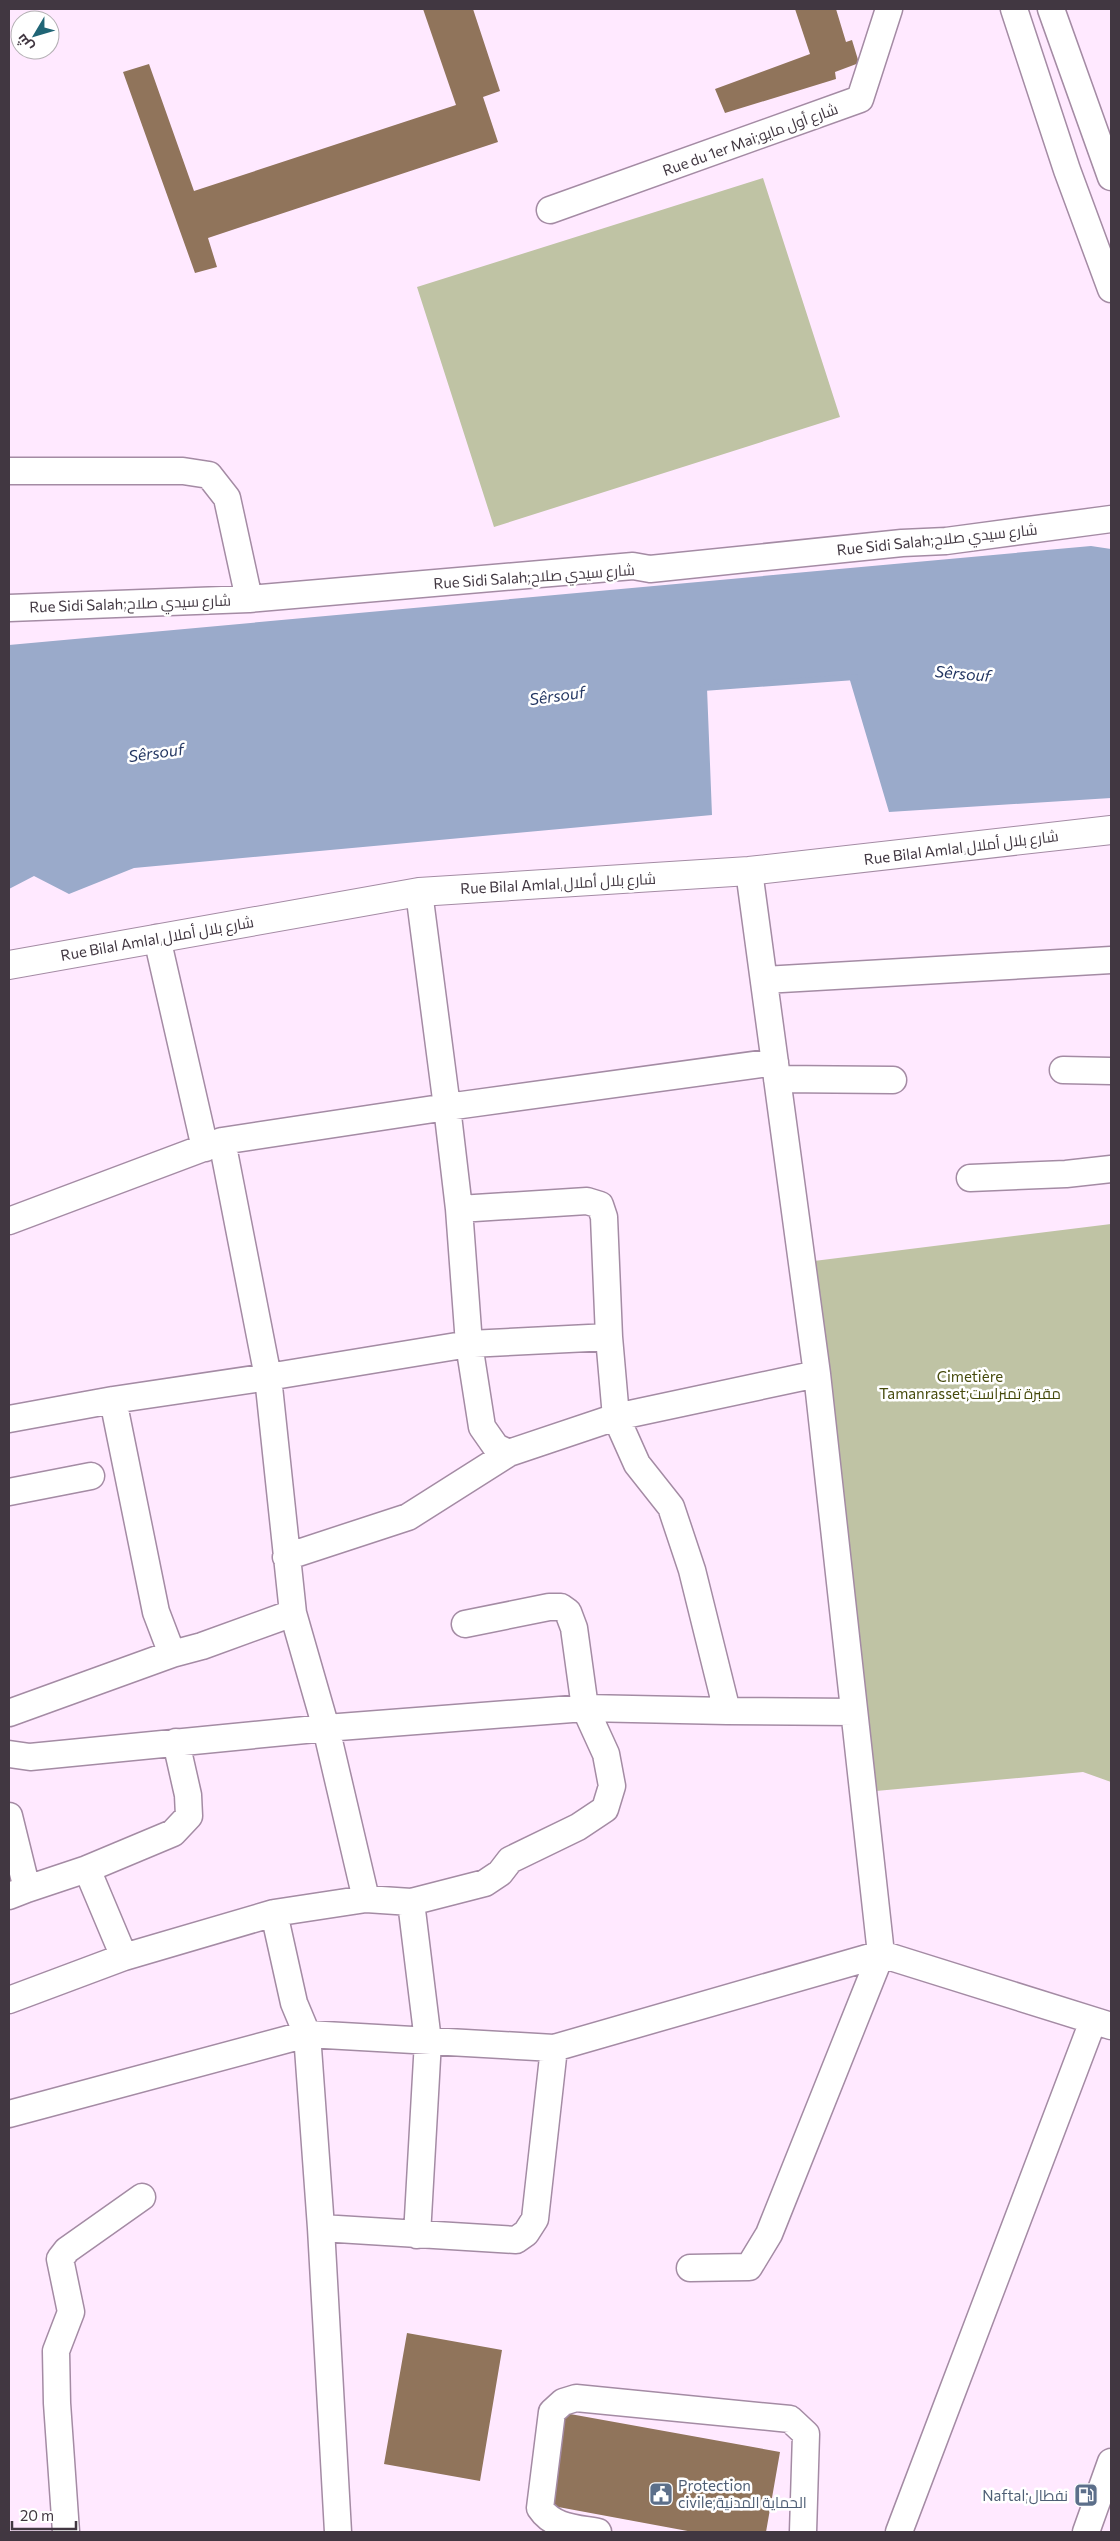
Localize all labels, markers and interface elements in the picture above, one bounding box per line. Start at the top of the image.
north arrow [10,10,60,60]
text: ش [12,30,37,56]
street label: Rue du 1er Mai;شارع أول مايو [660,99,841,182]
street label: Rue Sidi Salah;شارع سيدي صلاح [836,520,1039,562]
street label: Rue Sidi Salah;شارع سيدي صلاح [433,560,636,596]
street label: Rue Sidi Salah;شارع سيدي صلاح [29,590,231,620]
water label: Sêrsouf [934,661,993,685]
water label: Sêrsouf [528,681,588,708]
water label: Sêrsouf [127,738,187,765]
street label: Rue Bilal Amlal,شارع بلال أملال [863,826,1060,871]
street label: Rue Bilal Amlal,شارع بلال أملال [460,869,656,900]
street label: Rue Bilal Amlal,شارع بلال أملال [59,912,256,967]
park label: Cimetière Tamanrasset;مقبرة تمنراست [879,1367,1061,1403]
place label: Protection civile;الحماية المدنية [678,2476,807,2511]
public building icon: Protection civile;الحماية المدنية [648,2481,674,2507]
fuel station icon: Naftal;نفطال [1073,2482,1099,2508]
place label: Naftal;نفطال [982,2486,1068,2505]
scale bar [12,2498,76,2530]
text: 20 m [20,2506,54,2524]

